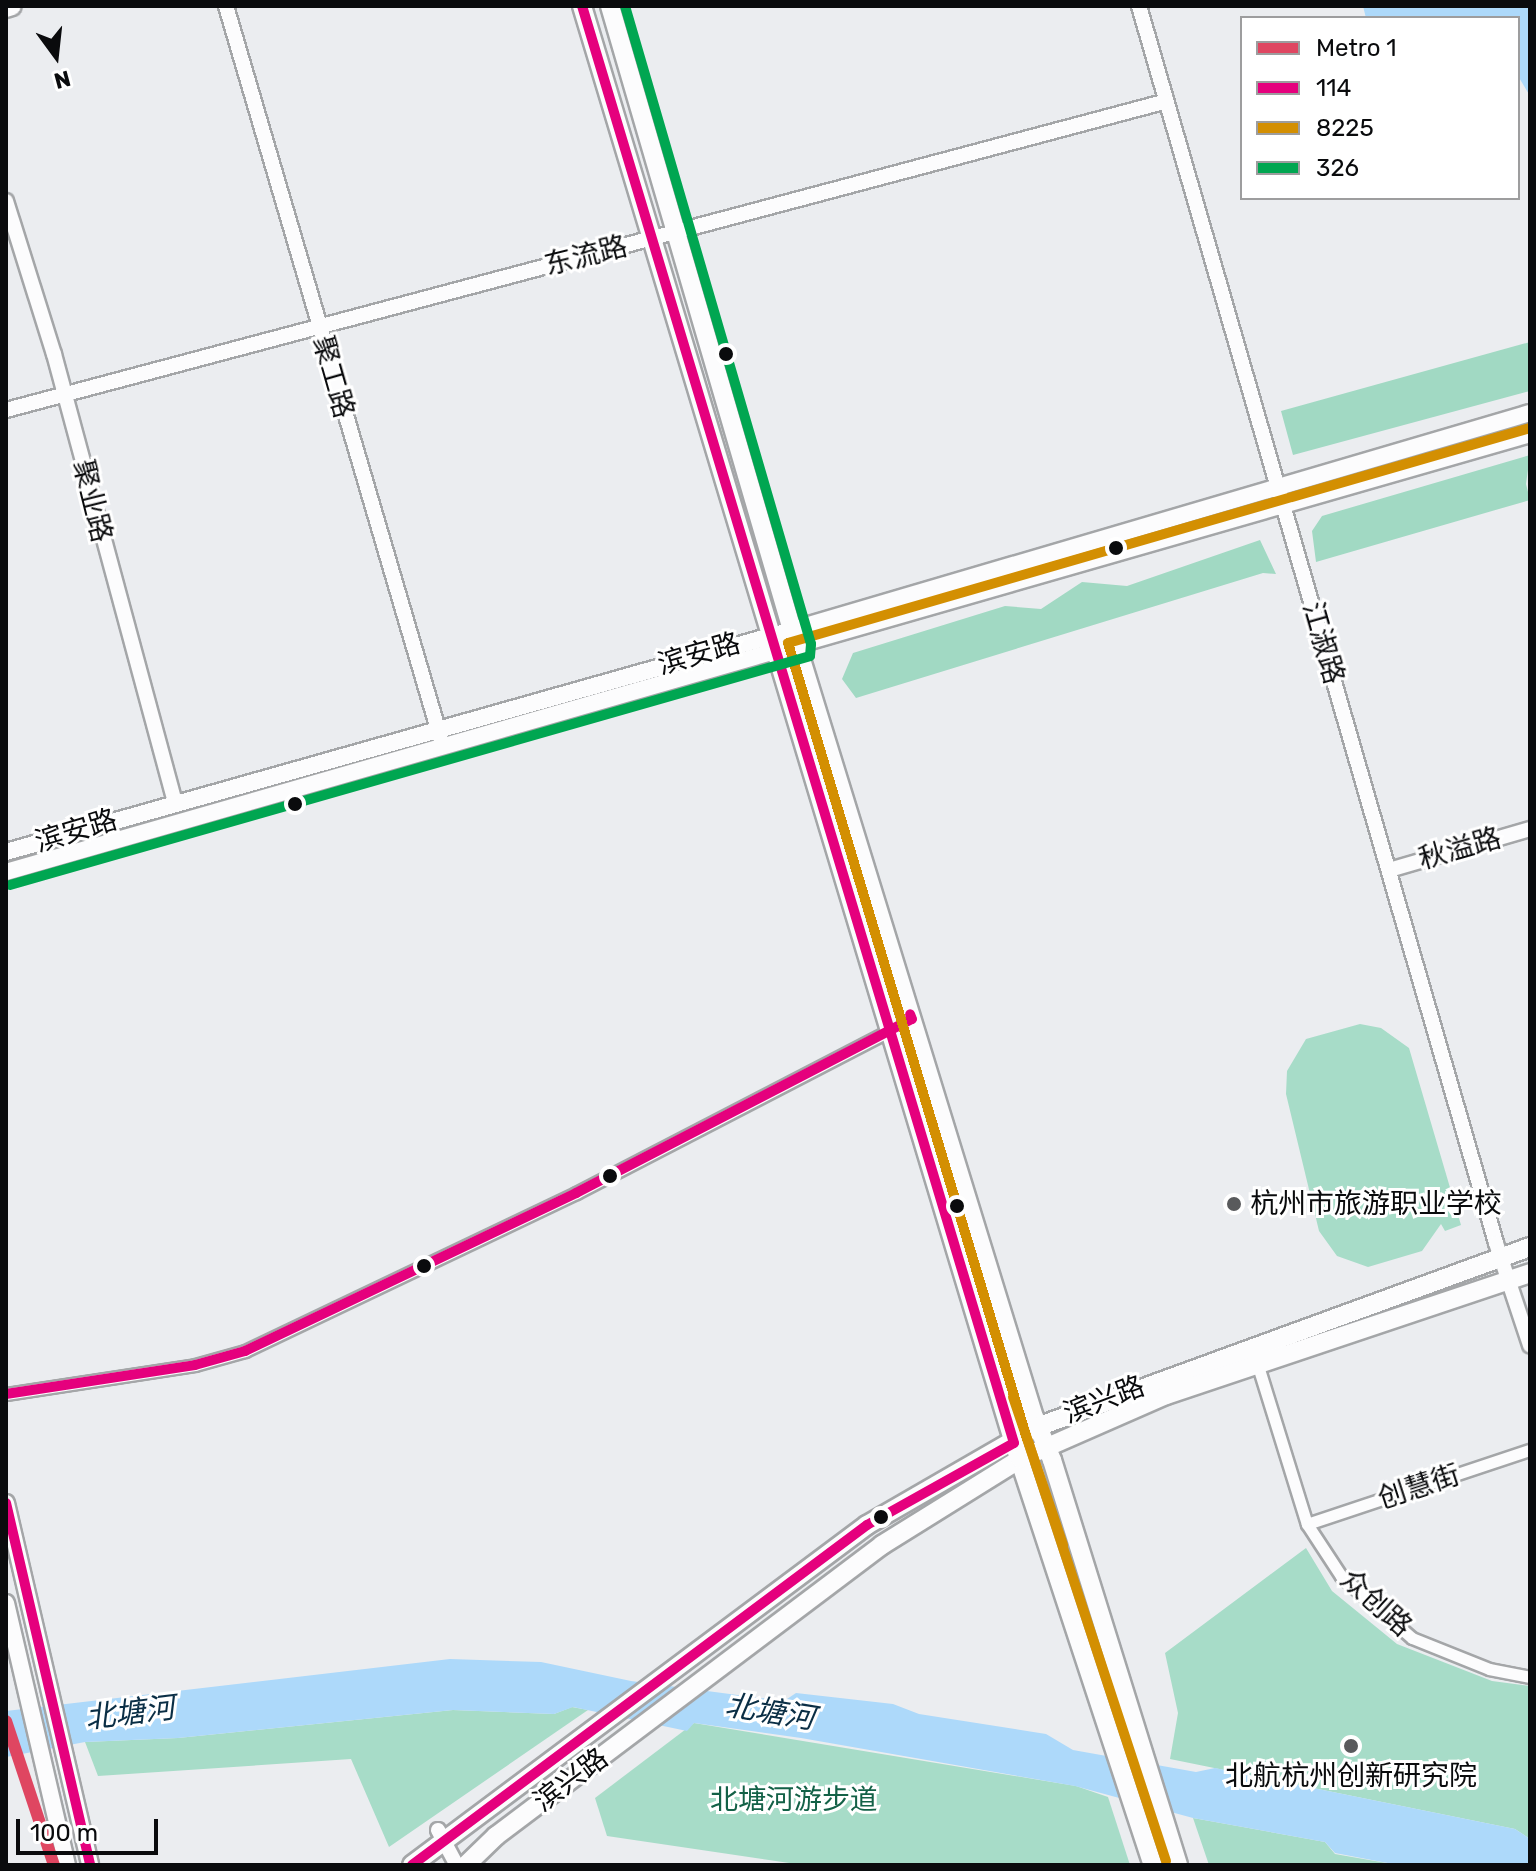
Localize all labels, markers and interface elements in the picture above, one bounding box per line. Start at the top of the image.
north arrow [16,16,96,96]
legend [1240,16,1520,200]
text: Metro 1 [1316,34,1397,62]
text: N [51,65,73,95]
text: 114 [1316,74,1351,102]
text: 8225 [1316,114,1374,142]
text: 326 [1316,154,1359,182]
street label: 东流路 [541,230,631,282]
street label: 聚工路 [305,332,361,422]
unlabelled marker [718,346,734,362]
street label: 聚业路 [66,456,118,546]
unlabelled marker [1108,540,1124,556]
street label: 江淑路 [1295,598,1351,688]
street label: 滨安路 [654,626,744,682]
unlabelled marker [287,796,303,812]
street label: 滨安路 [31,803,121,859]
street label: 秋溢路 [1415,821,1505,877]
unlabelled marker [602,1168,618,1184]
place label: 杭州市旅游职业学校 [1250,1187,1502,1221]
marker: 杭州市旅游职业学校 [1225,1195,1243,1213]
unlabelled marker [949,1198,965,1214]
unlabelled marker [416,1258,432,1274]
street label: 滨兴路 [1059,1369,1149,1431]
street label: 创慧街 [1374,1458,1464,1516]
unlabelled marker [873,1509,889,1525]
street label: 众创路 [1334,1562,1418,1644]
water label: 北塘河 [723,1687,817,1737]
water label: 北塘河 [83,1690,177,1736]
marker: 北航杭州创新研究院 [1342,1737,1360,1755]
street label: 滨兴路 [527,1741,615,1819]
place label: 北航杭州创新研究院 [1225,1759,1477,1793]
park label: 北塘河游步道 [710,1783,878,1817]
scale bar [20,1803,162,1853]
text: 100 m [30,1819,98,1847]

